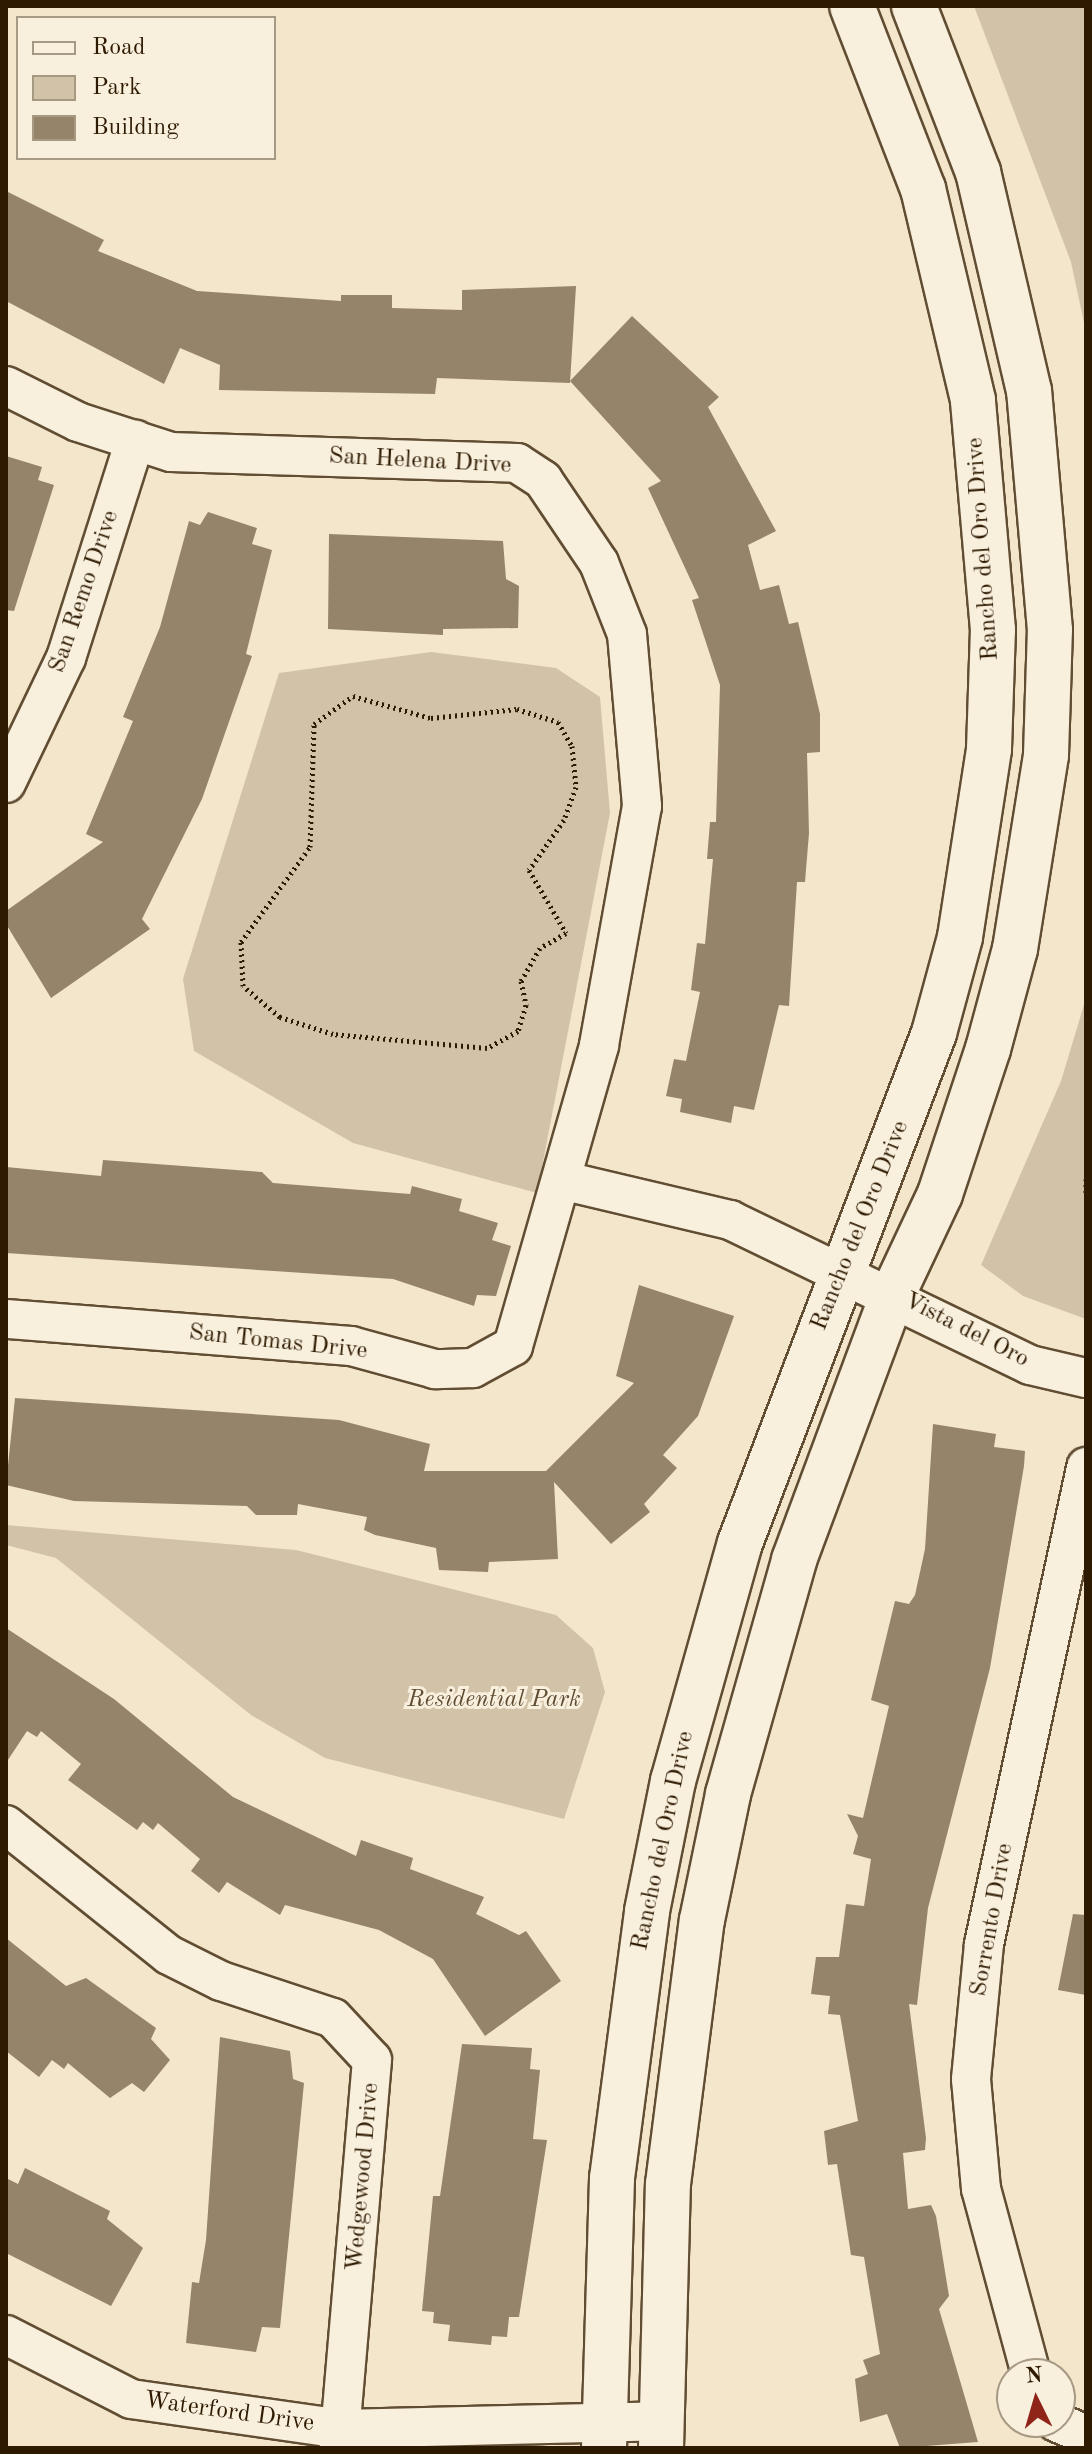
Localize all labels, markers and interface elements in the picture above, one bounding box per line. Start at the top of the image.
legend [16,16,276,160]
text: Road [92,36,145,60]
text: Park [92,76,141,100]
text: Building [92,116,179,140]
street label: Rancho del Oro Drive [962,436,1006,662]
street label: San Helena Drive [328,443,512,481]
street label: San Remo Drive [44,507,126,677]
street label: Rancho del Oro Drive [806,1117,916,1335]
street label: Vista del Oro [899,1287,1033,1375]
street label: San Tomas Drive [187,1319,369,1367]
park label: Residential Park [407,1687,581,1715]
street label: Rancho del Oro Drive [627,1729,701,1953]
street label: Sorrento Drive [965,1841,1021,1999]
street label: Wedgewood Drive [341,2082,387,2272]
north arrow [996,2358,1076,2438]
text: N [1025,2364,1043,2388]
street label: Waterford Drive [142,2387,316,2439]

